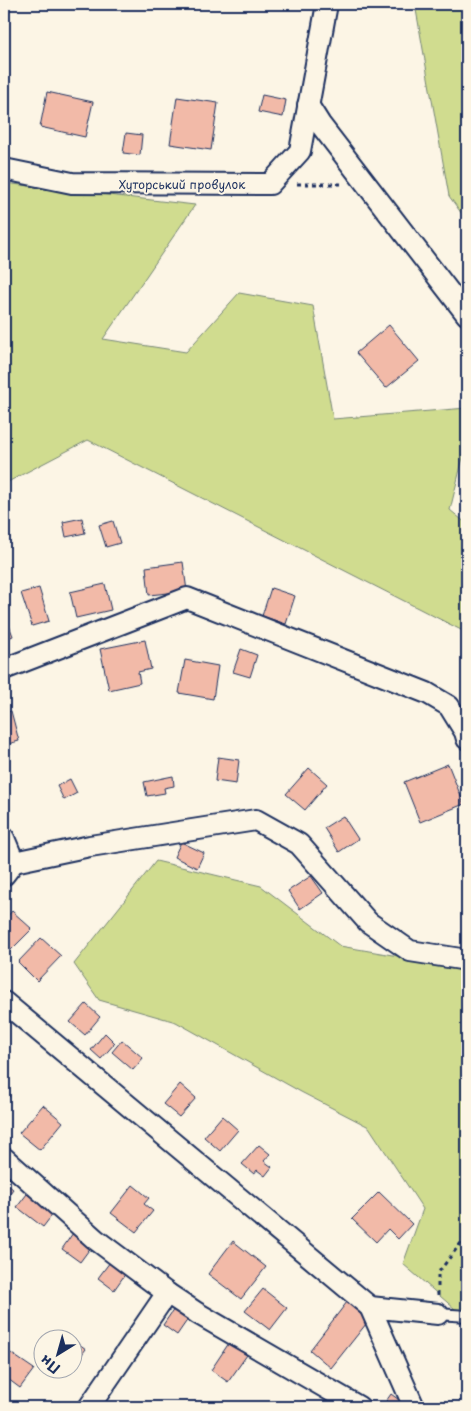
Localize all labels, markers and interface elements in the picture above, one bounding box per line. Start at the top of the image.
street label: Хуторський провулок [119,175,246,193]
north arrow [32,1328,82,1378]
text: Пн [35,1350,64,1379]

